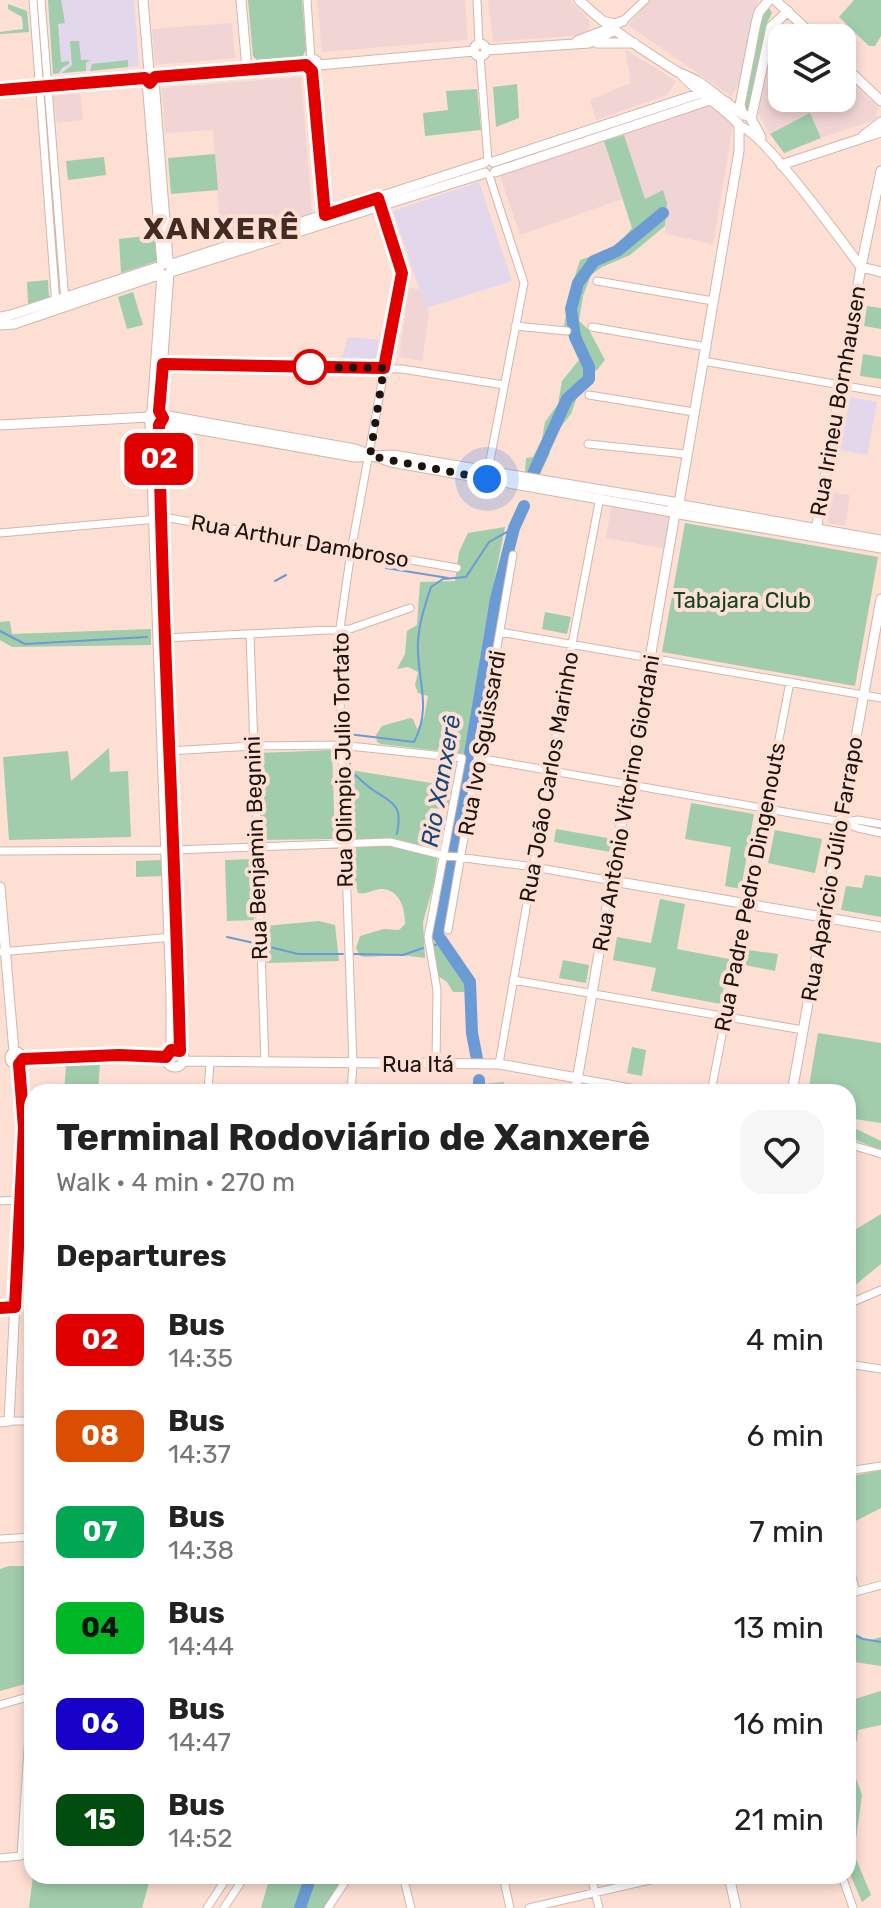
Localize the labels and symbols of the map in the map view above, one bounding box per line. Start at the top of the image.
district label: XANXERÊ [143,211,301,247]
street label: Rua Irineu Bornhausen [804,284,872,518]
unlabelled marker [293,350,327,384]
line badge: 02 [123,433,195,485]
your location [467,459,507,499]
street label: Rua Arthur Dambroso [189,509,411,573]
park label: Tabajara Club [673,587,811,614]
street label: Rua Olimpio Julio Tortato [327,632,359,888]
street label: Rua Ivo Sguissardi [452,648,512,838]
street label: Rua João Carlos Marinho [514,649,584,905]
street label: Rua Antônio Vitorino Giordani [587,653,665,953]
water label: Rio Xanxerê [416,713,466,849]
street label: Rua Benjamin Begnini [239,735,273,961]
street label: Rua Aparício Júlio Farrapo [795,735,869,1003]
street label: Rua Padre Pedro Dingenouts [709,740,791,1034]
street label: Rua Itá [382,1051,454,1078]

